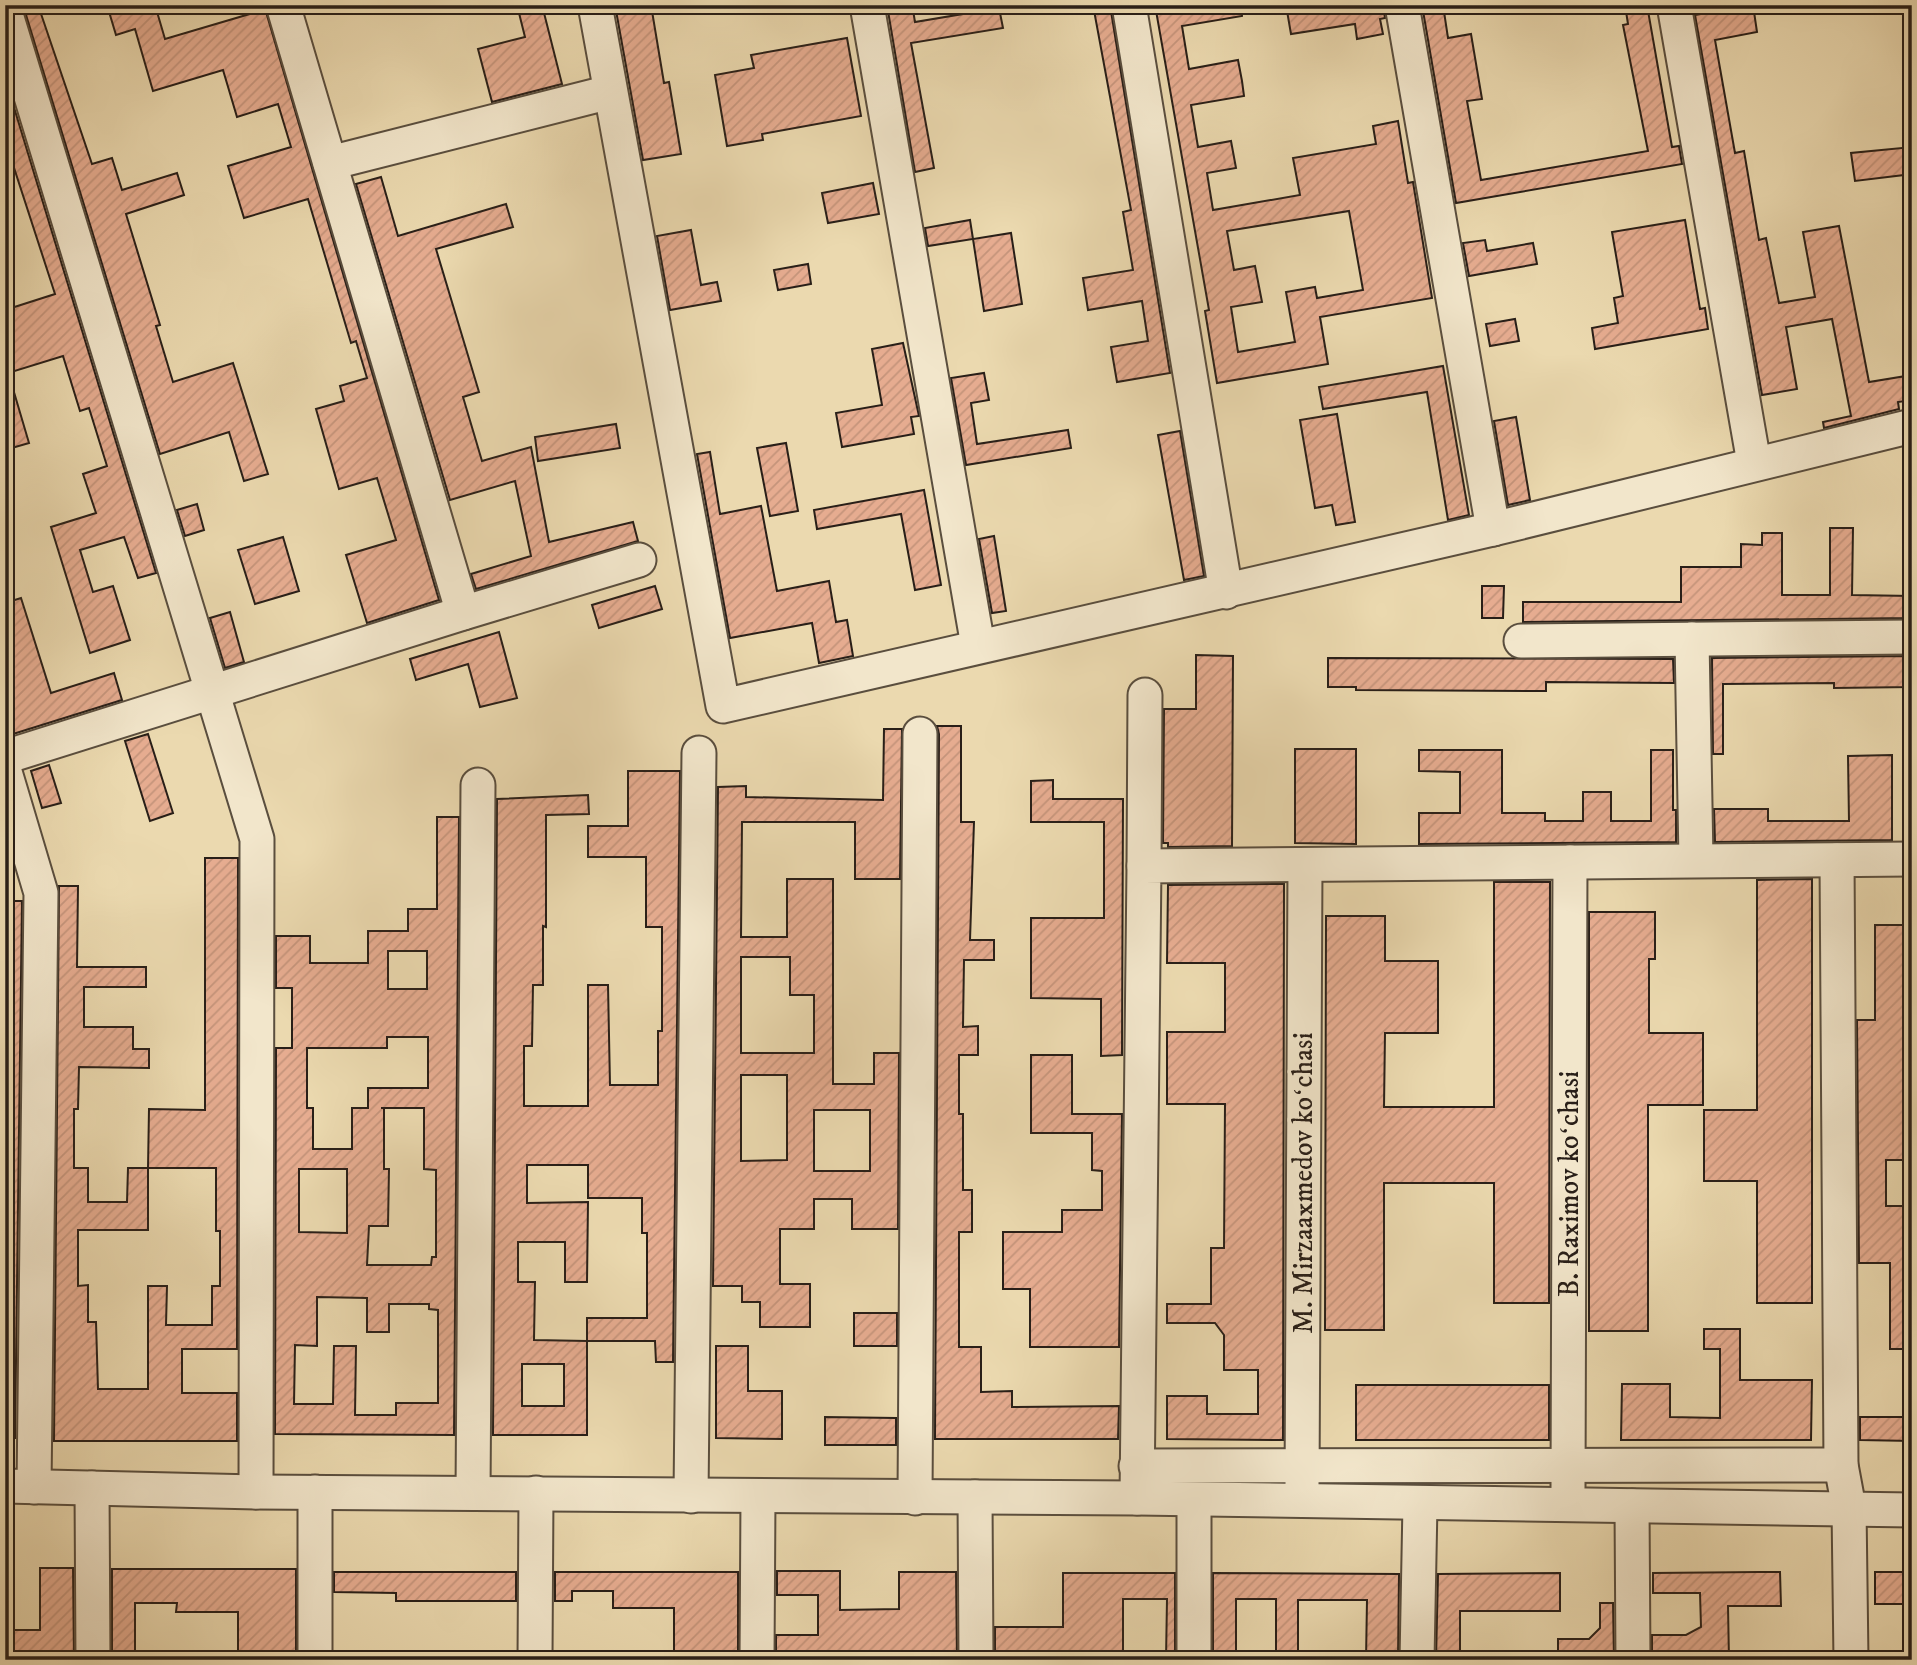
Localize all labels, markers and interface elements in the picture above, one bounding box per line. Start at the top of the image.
street label: M. Mirzaaxmedov koʻchasi [1286,1032,1321,1334]
street label: B. Raximov koʻchasi [1552,1071,1587,1297]

